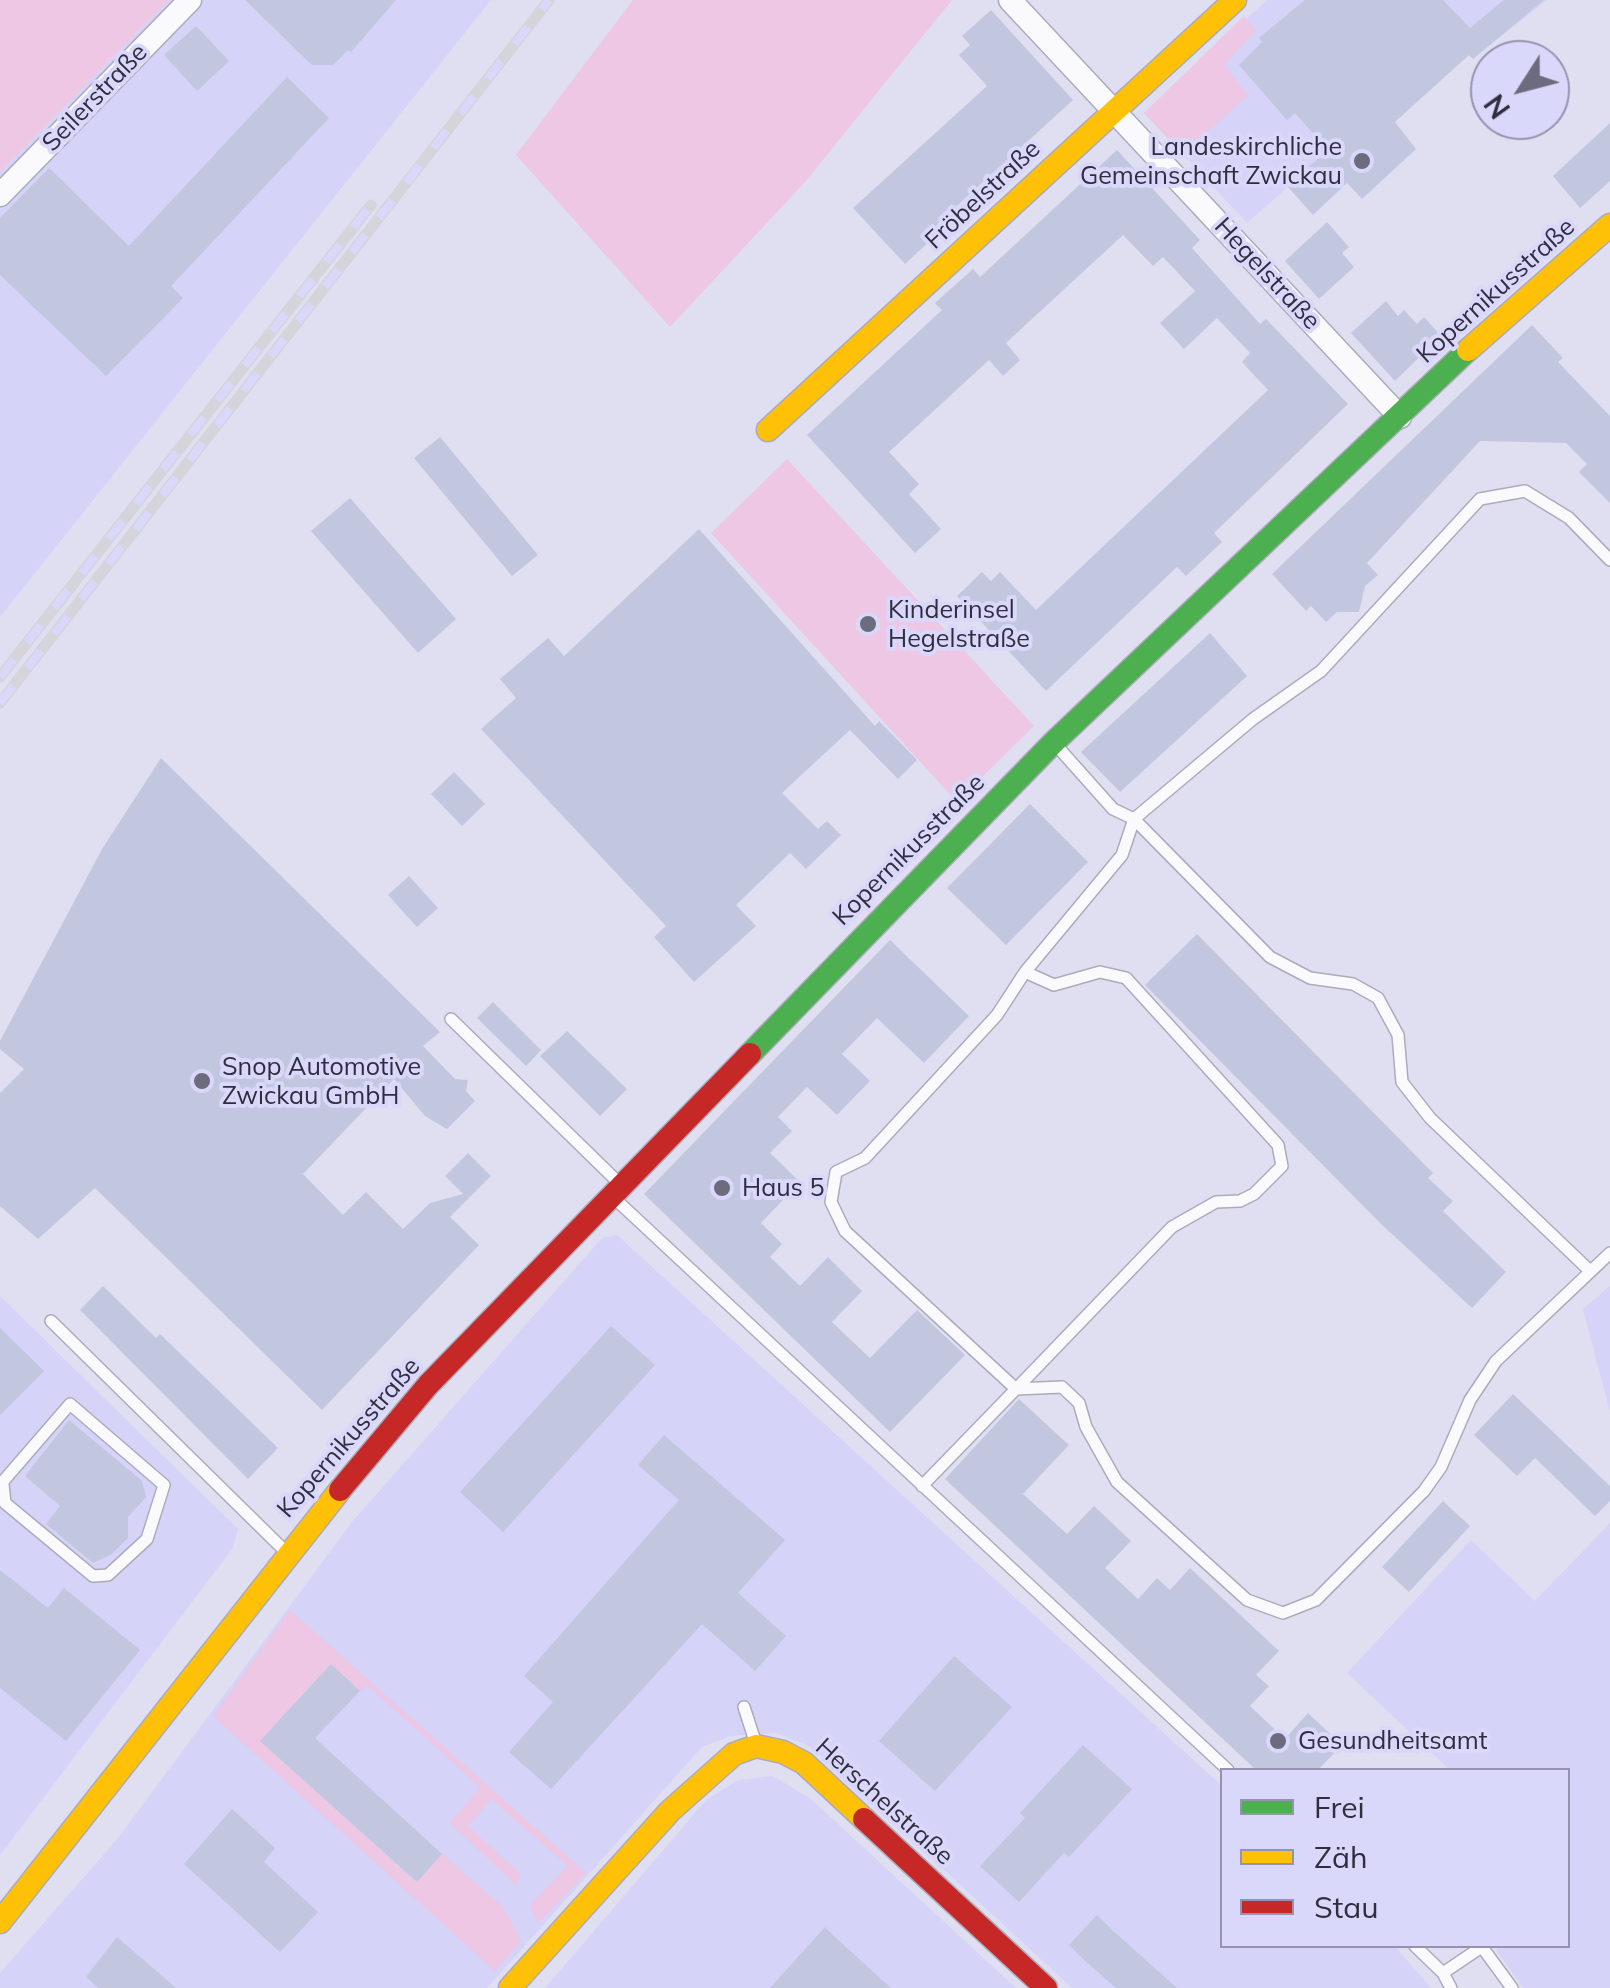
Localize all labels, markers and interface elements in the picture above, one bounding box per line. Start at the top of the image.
street label: Seilerstraße [36,38,154,158]
north arrow [1470,40,1570,140]
text: N [1477,88,1517,126]
place label: Landeskirchliche Gemeinschaft Zwickau [1080,132,1342,191]
street label: Fröbelstraße [919,134,1047,256]
marker: Landeskirchliche Gemeinschaft Zwickau [1351,150,1373,172]
street label: Hegelstraße [1208,212,1326,336]
street label: Kopernikusstraße [1411,212,1581,370]
place label: Kinderinsel Hegelstraße [888,595,1030,654]
marker: Kinderinsel Hegelstraße [857,613,879,635]
street label: Kopernikusstraße [827,768,991,932]
place label: Snop Automotive Zwickau GmbH [222,1052,421,1111]
marker: Snop Automotive Zwickau GmbH [191,1070,213,1092]
place label: Haus 5 [742,1173,824,1203]
marker: Haus 5 [711,1177,733,1199]
street label: Kopernikusstraße [271,1352,427,1524]
place label: Gesundheitsamt [1298,1726,1487,1756]
marker: Gesundheitsamt [1267,1730,1289,1752]
street label: Herschelstraße [809,1732,959,1872]
legend [1220,1768,1570,1948]
text: Frei [1314,1788,1365,1826]
text: Zäh [1314,1838,1367,1876]
text: Stau [1314,1888,1378,1926]

